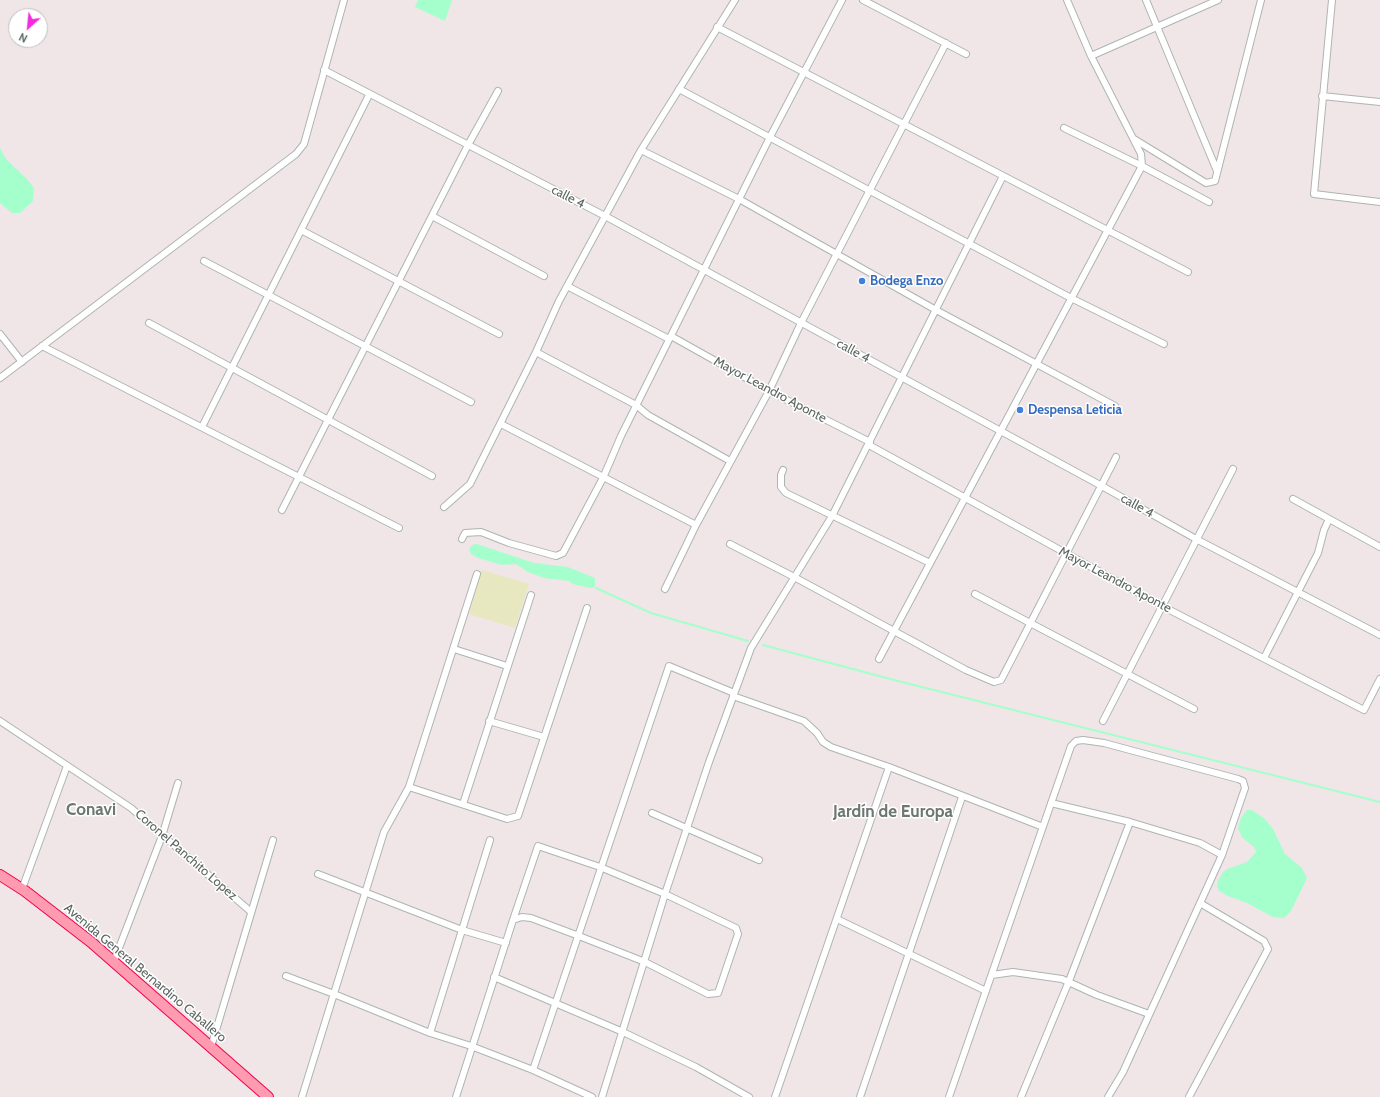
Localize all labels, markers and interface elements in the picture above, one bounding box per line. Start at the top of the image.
north arrow [8,8,48,48]
text: N [16,30,30,46]
street label: calle 4 [549,182,587,212]
place label: Bodega Enzo [870,273,944,289]
marker: Bodega Enzo [857,276,867,286]
street label: calle 4 [834,336,872,366]
street label: Mayor Leandro Aponte [711,354,829,426]
place label: Despensa Leticia [1028,402,1122,418]
marker: Despensa Leticia [1015,405,1025,415]
street label: calle 4 [1118,491,1156,521]
street label: Mayor Leandro Aponte [1056,544,1174,616]
district label: Conavi [66,800,116,820]
district label: Jardín de Europa [833,802,953,822]
street label: Coronel Panchito Lopez [132,806,240,904]
street label: Avenida General Bernardino Caballero [61,900,229,1046]

